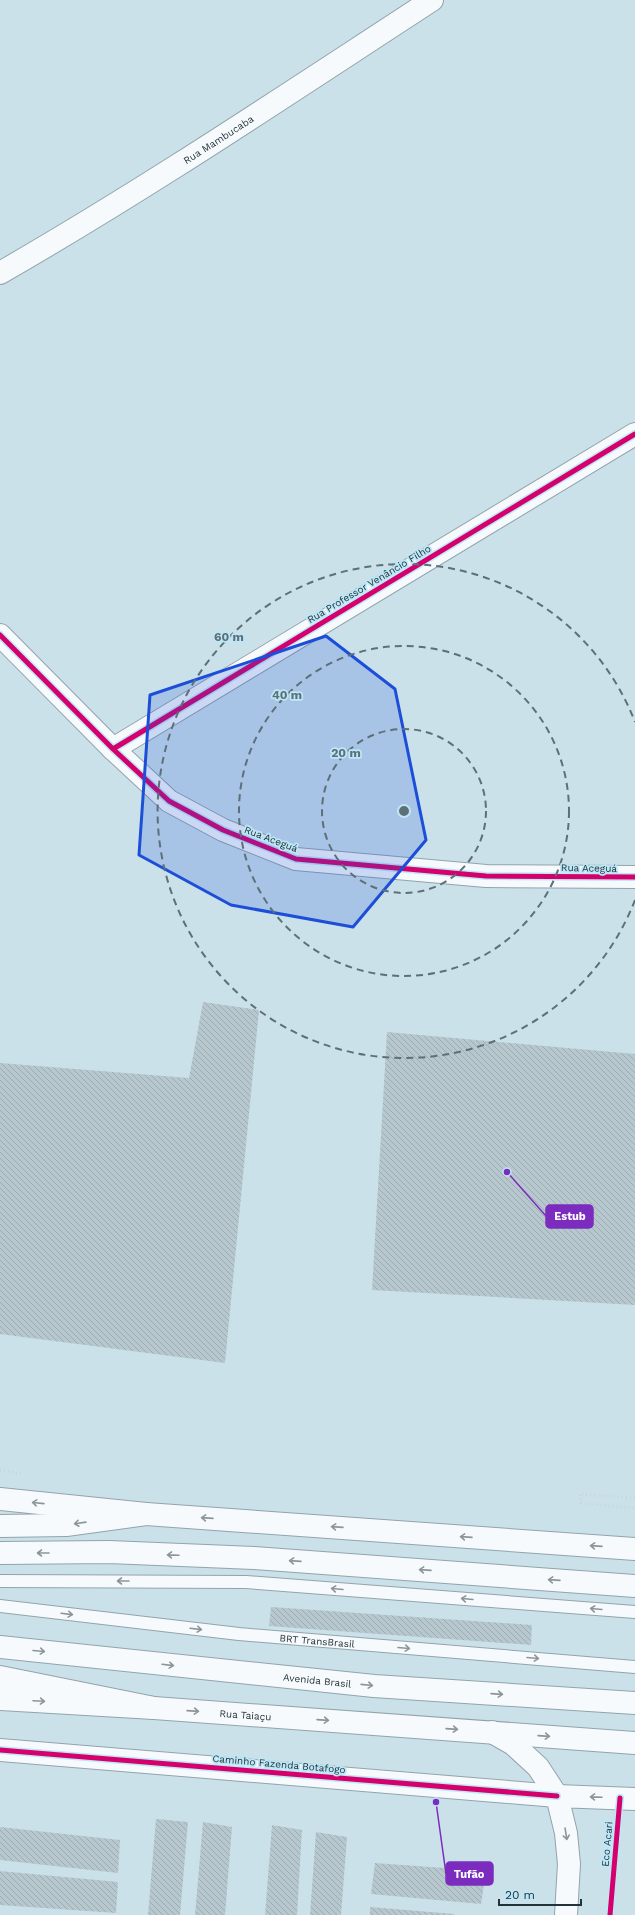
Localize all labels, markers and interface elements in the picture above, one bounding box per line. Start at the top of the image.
street label: Rua Mambucaba [181,113,256,166]
street label: Rua Professor Venâncio Filho [305,543,433,625]
text: 60 m [214,630,244,644]
text: 40 m [272,688,302,702]
text: 20 m [331,746,361,760]
centre of rings [397,804,411,818]
street label: Rua Aceguá [243,824,300,854]
street label: Rua Aceguá [561,862,618,874]
callout: Estub [546,1205,593,1228]
text: Estub [554,1210,586,1223]
one-way arrow [32,1499,45,1506]
one-way arrow [201,1515,214,1522]
one-way arrow [74,1519,87,1527]
one-way arrow [331,1524,344,1531]
one-way arrow [460,1533,473,1540]
one-way arrow [590,1542,603,1549]
one-way arrow [37,1549,50,1557]
one-way arrow [167,1551,180,1558]
one-way arrow [289,1557,302,1564]
one-way arrow [419,1567,432,1574]
one-way arrow [548,1576,561,1583]
one-way arrow [117,1577,130,1585]
one-way arrow [331,1585,344,1592]
one-way arrow [461,1595,474,1603]
one-way arrow [590,1606,603,1613]
one-way arrow [60,1610,73,1618]
one-way arrow [189,1625,202,1633]
street label: BRT TransBrasil [279,1632,355,1649]
one-way arrow [397,1644,410,1651]
one-way arrow [32,1647,45,1654]
one-way arrow [526,1655,539,1662]
one-way arrow [161,1661,174,1668]
street label: Avenida Brasil [283,1671,352,1689]
one-way arrow [360,1682,373,1689]
one-way arrow [490,1690,503,1698]
one-way arrow [32,1698,45,1705]
one-way arrow [186,1707,199,1714]
street label: Rua Taiaçu [219,1707,272,1722]
one-way arrow [316,1716,329,1723]
one-way arrow [445,1726,458,1733]
one-way arrow [537,1732,550,1740]
street label: Caminho Fazenda Botafogo [212,1753,346,1775]
one-way arrow [590,1794,603,1801]
street label: Eco Acari [600,1821,614,1867]
one-way arrow [562,1827,570,1840]
callout: Tufão [446,1862,493,1885]
text: Tufão [454,1868,485,1881]
scale bar [499,1881,581,1907]
text: 20 m [505,1888,535,1902]

